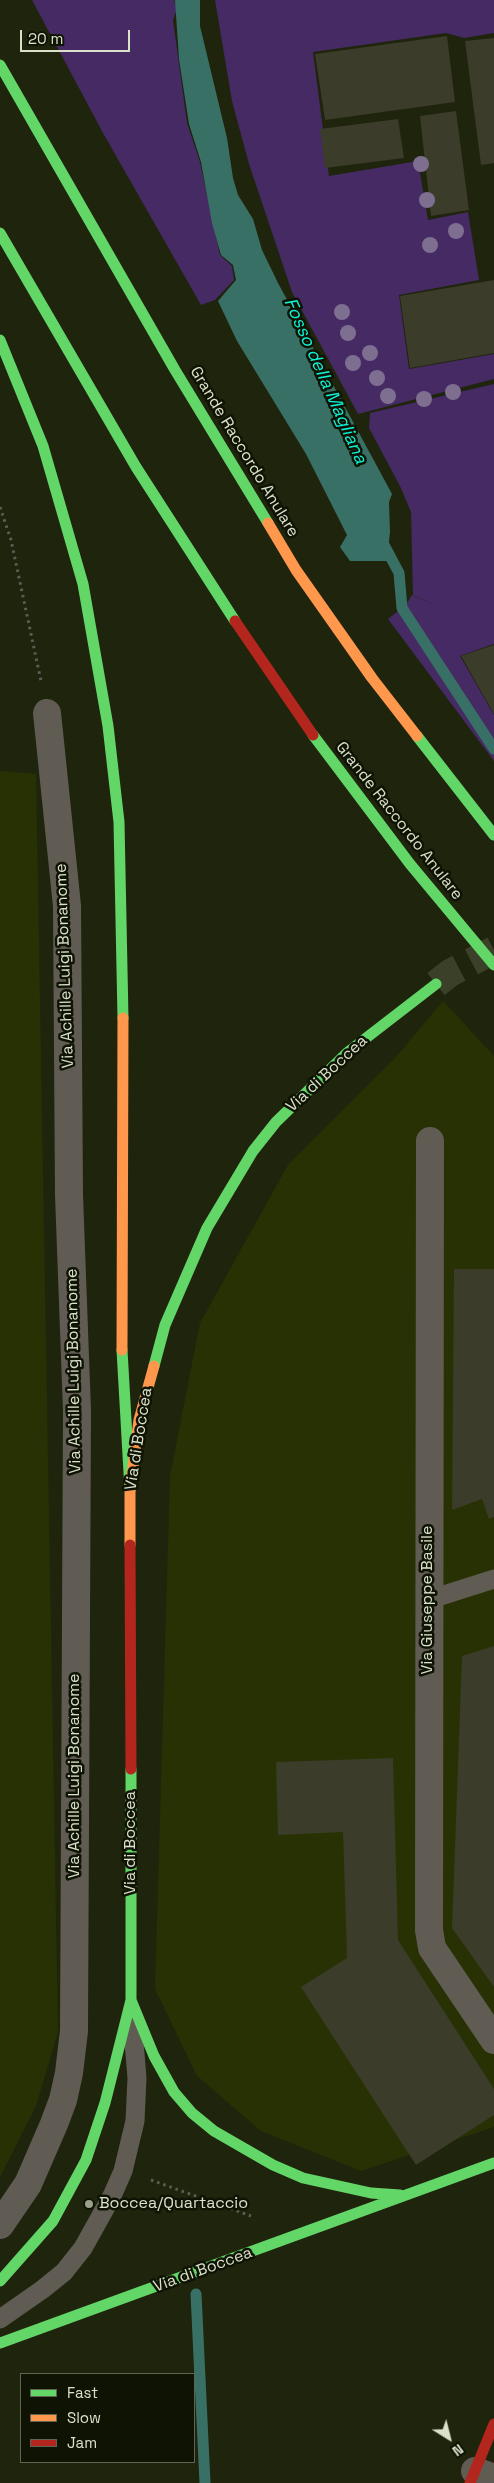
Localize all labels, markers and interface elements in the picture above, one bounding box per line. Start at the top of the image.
scale bar [22,20,132,52]
text: 20 m [28,29,63,48]
water label: Fosso della Magliana [279,295,371,467]
street label: Grande Raccordo Anulare [185,363,303,541]
street label: Grande Raccordo Anulare [331,738,467,904]
street label: Via Achille Luigi Bonanome [52,863,78,1069]
street label: Via di Boccea [283,1032,371,1116]
street label: Via Achille Luigi Bonanome [63,1268,85,1474]
street label: Via di Boccea [121,1386,157,1492]
street label: Via Giuseppe Basile [418,1526,438,1674]
street label: Via Achille Luigi Bonanome [65,1673,85,1879]
street label: Via di Boccea [121,1791,141,1895]
place label: Boccea/Quartaccio [99,2194,248,2214]
marker: Boccea/Quartaccio [83,2198,95,2210]
street label: Via di Boccea [151,2243,255,2297]
legend [20,2373,195,2463]
text: Fast [67,2383,98,2402]
text: Slow [67,2408,101,2427]
north arrow [424,2413,474,2463]
text: Jam [67,2433,97,2452]
text: N [449,2440,467,2460]

